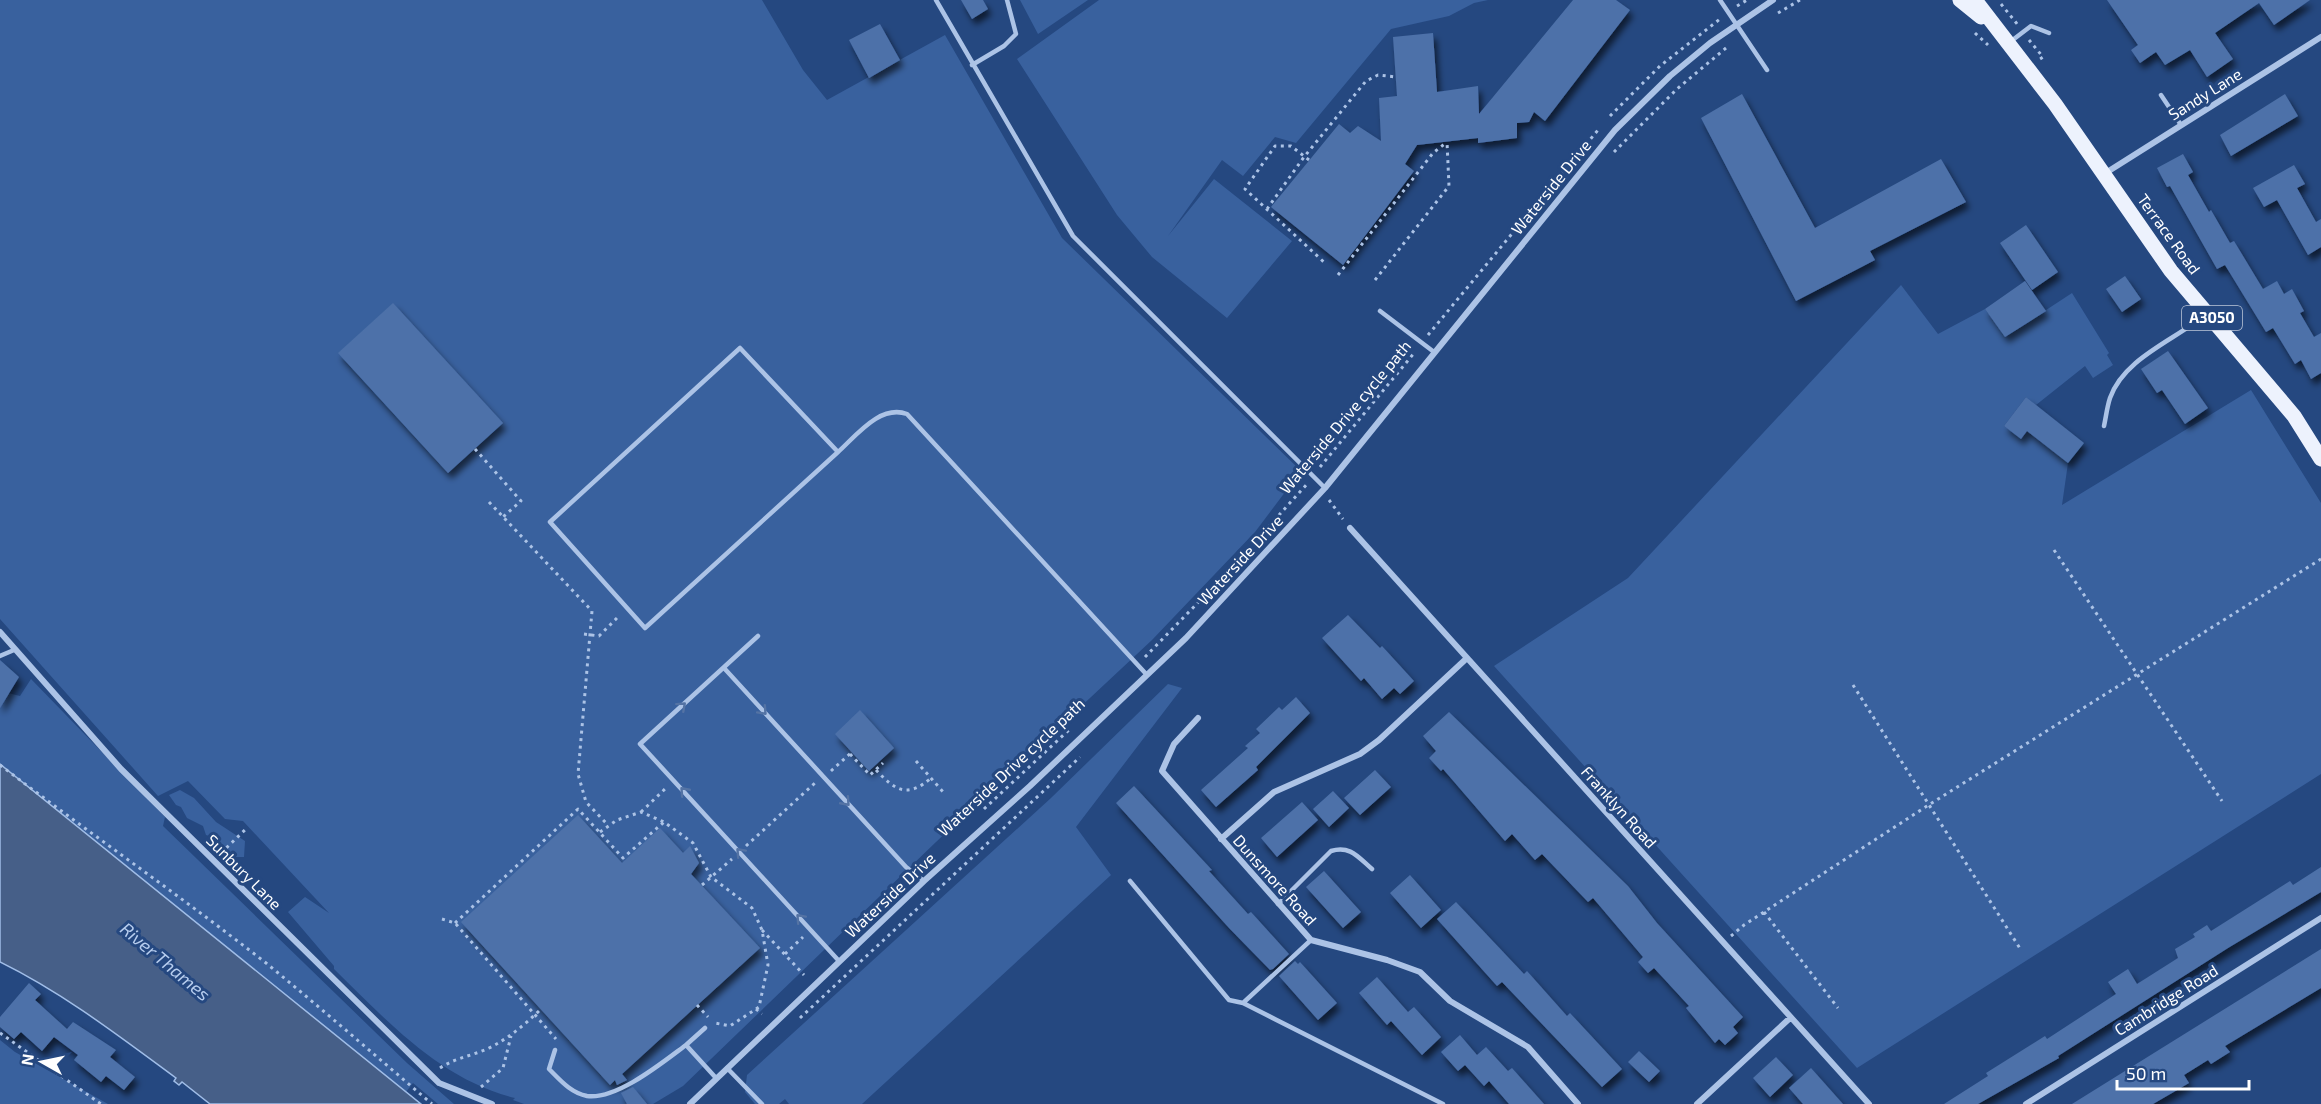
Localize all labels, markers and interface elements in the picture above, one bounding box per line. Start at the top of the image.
street label: Sandy Lane [2165,64,2245,124]
street label: Waterside Drive [1507,136,1595,238]
street label: Terrace Road [2134,190,2205,277]
road number: A3050 [2182,306,2242,330]
street label: Waterside Drive cycle path [1275,336,1414,497]
street label: Waterside Drive [1193,511,1286,609]
street label: Waterside Drive cycle path [933,693,1088,840]
one-way arrow [675,702,686,713]
one-way arrow [756,704,767,715]
street label: Franklyn Road [1578,762,1661,852]
one-way arrow [680,787,691,798]
one-way arrow [839,795,850,805]
street label: Sunbury Lane [203,830,286,913]
street label: Dunsmore Road [1230,830,1321,929]
street label: Waterside Drive [841,848,939,941]
one-way arrow [736,849,747,859]
one-way arrow [796,914,807,925]
water label: River Thames [116,917,215,1005]
street label: Cambridge Road [2110,960,2221,1039]
north arrow [12,1032,72,1092]
text: N [16,1052,37,1067]
scale bar [2117,1053,2249,1091]
text: 50 m [2126,1062,2166,1084]

